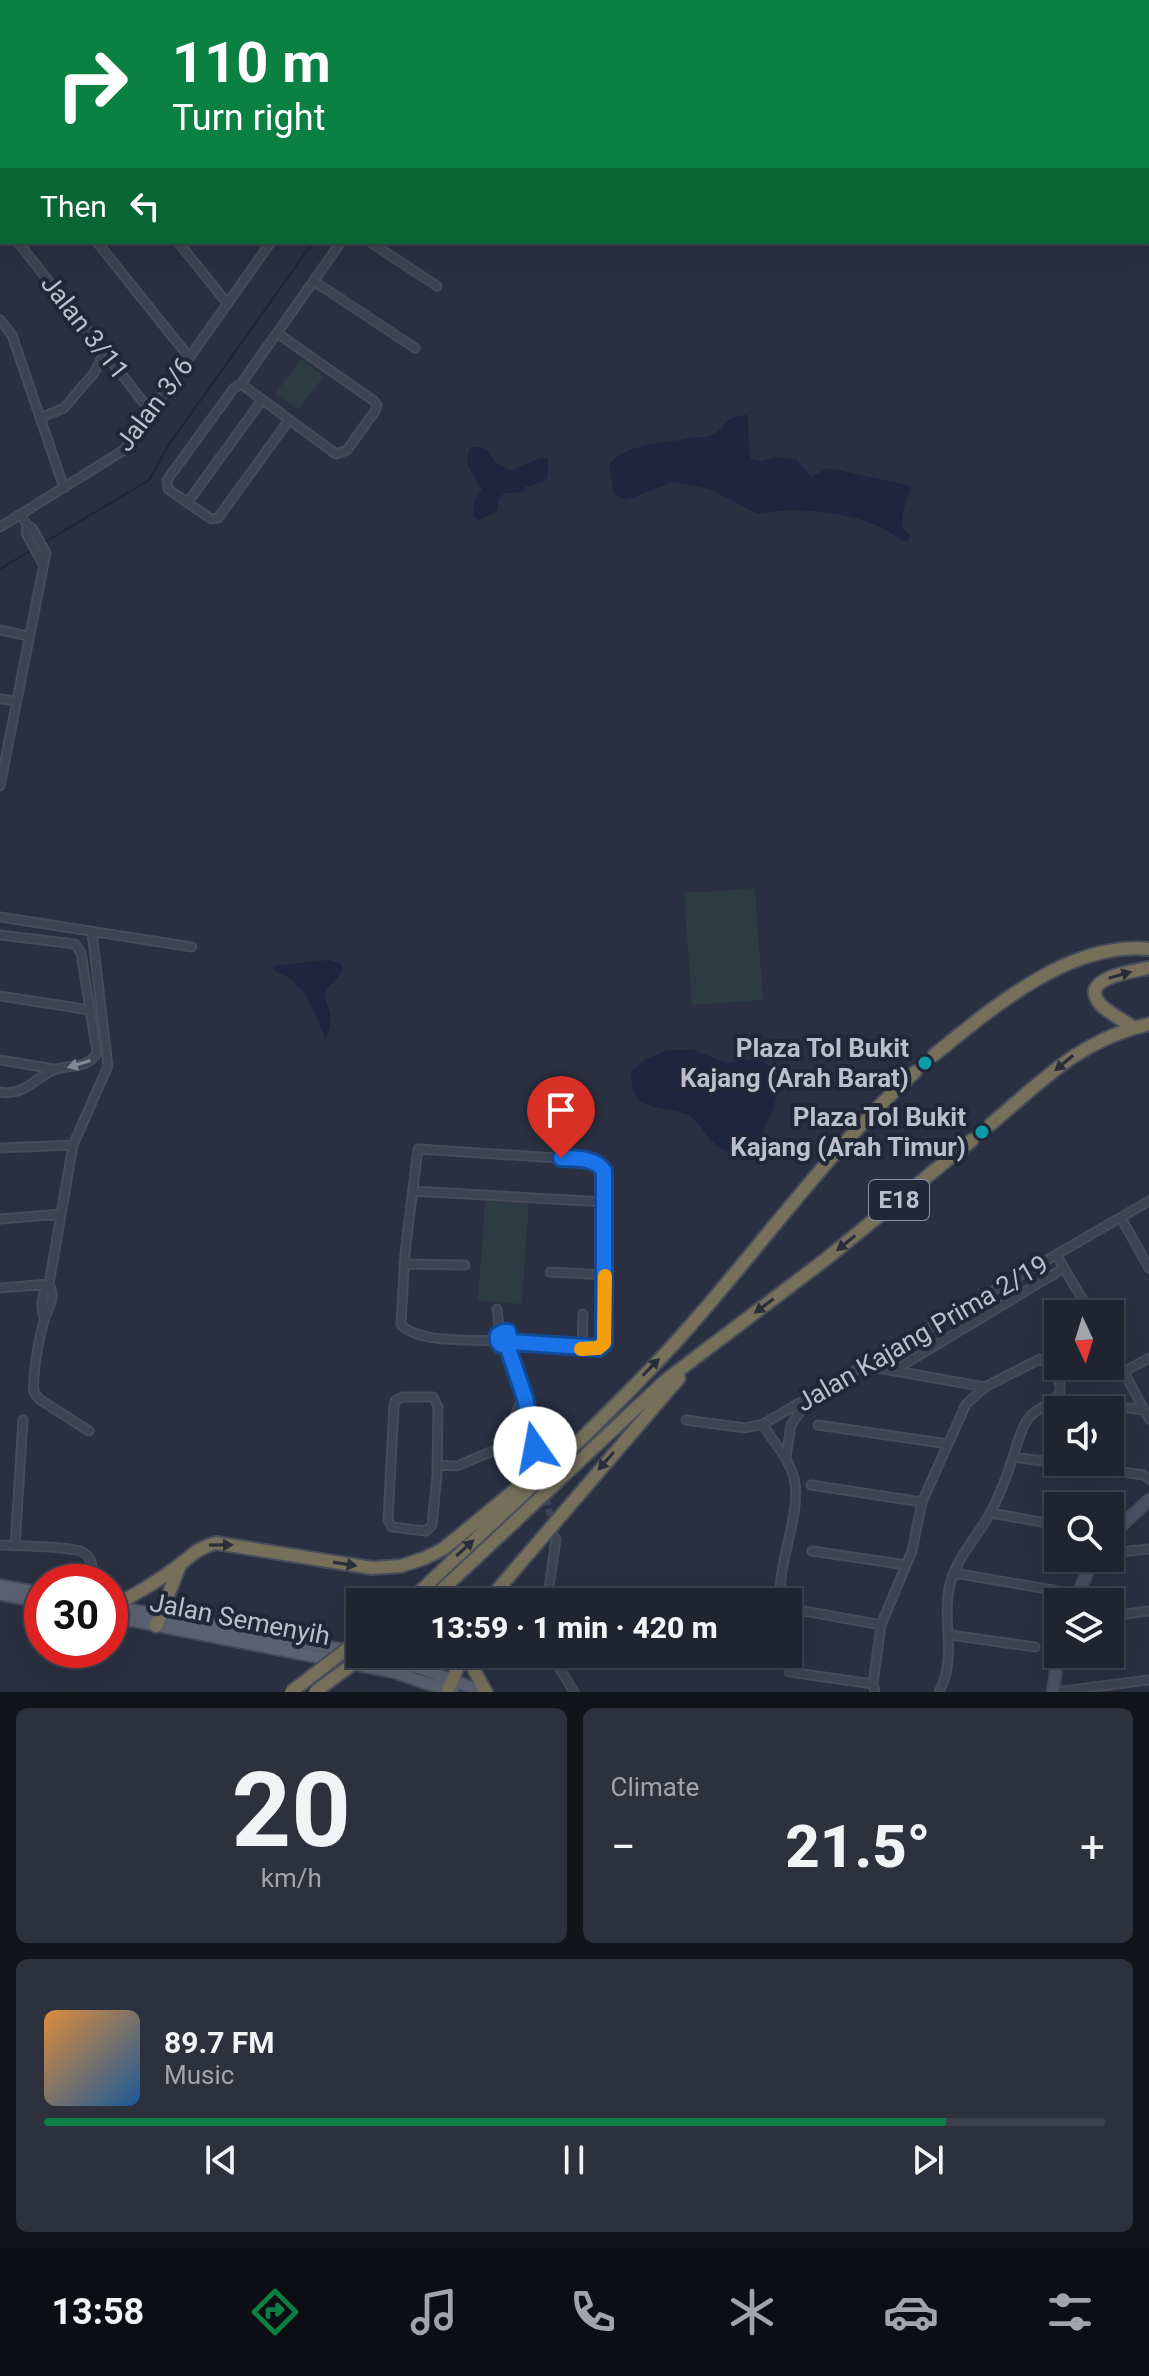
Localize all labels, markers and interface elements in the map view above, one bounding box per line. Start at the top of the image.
text: 110 m [172,30,331,96]
icon: right [40,32,144,136]
text: Turn right [172,97,325,139]
icon: left [123,184,167,228]
text: Then [40,189,107,224]
street label: Jalan 3/11 [35,269,135,385]
street label: Jalan 3/6 [109,351,199,457]
one-way arrow [1108,968,1133,980]
place label: Plaza Tol Bukit Kajang (Arah Barat) [680,1033,909,1093]
marker: Plaza Tol Bukit Kajang (Arah Barat) [916,1054,934,1072]
one-way arrow [1054,1054,1074,1070]
one-way arrow [67,1058,91,1071]
pin [527,1076,595,1158]
icon: arrive [539,1088,583,1132]
place label: Plaza Tol Bukit Kajang (Arah Timur) [730,1102,966,1162]
marker: Plaza Tol Bukit Kajang (Arah Timur) [973,1123,991,1141]
road number: E18 [869,1180,929,1220]
one-way arrow [836,1234,857,1251]
street label: Jalan Kajang Prima 2/19 [791,1249,1053,1417]
one-way arrow [753,1298,774,1313]
north arrow [1044,1300,1124,1380]
map controls [1044,1300,1124,1668]
one-way arrow [641,1358,660,1377]
button: sound [1044,1396,1124,1476]
position arrow [493,1406,577,1490]
one-way arrow [598,1452,616,1471]
button: search [1044,1492,1124,1572]
one-way arrow [209,1539,234,1551]
one-way arrow [455,1540,474,1558]
one-way arrow [333,1558,358,1571]
speed limit sign: 30 [24,1564,128,1668]
street label: Jalan Semenyih [147,1587,333,1651]
button: layers [1044,1588,1124,1668]
text: 13:59 · 1 min · 420 m [430,1610,718,1645]
text: 20 [232,1750,351,1871]
text: Climate [611,1772,699,1802]
text: 21.5° [785,1811,930,1882]
text: − [611,1821,636,1873]
text: + [1080,1821,1105,1873]
text: km/h [261,1863,322,1893]
text: 89.7 FM [164,2025,275,2060]
text: Music [164,2060,234,2090]
icon: previous [199,2138,243,2182]
icon: pause [552,2138,596,2182]
icon: next [906,2138,950,2182]
icon: directions [247,2284,303,2340]
icon: music [406,2284,462,2340]
icon: phone [565,2284,621,2340]
icon: climate [724,2284,780,2340]
icon: car [883,2284,939,2340]
icon: filters [1042,2284,1098,2340]
text: 13:58 [51,2291,144,2333]

